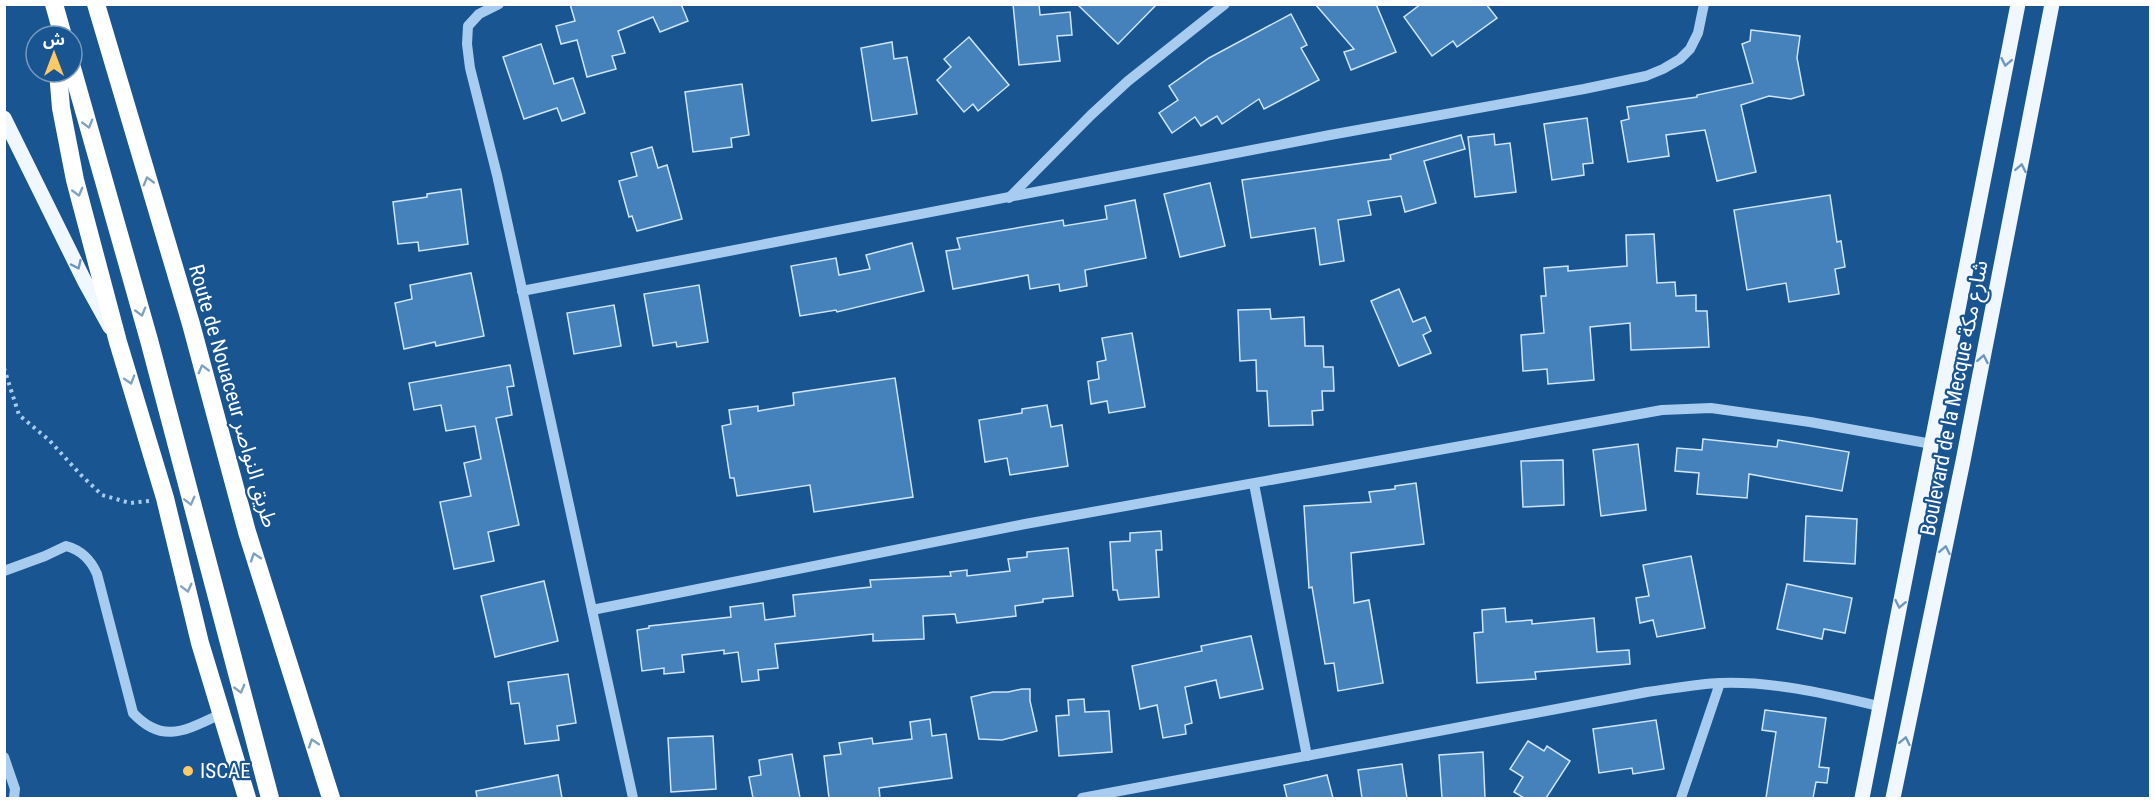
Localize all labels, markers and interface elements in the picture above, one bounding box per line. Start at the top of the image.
north arrow [24,24,84,84]
text: ش [43,30,65,49]
one-way arrow [2000,57,2013,67]
one-way arrow [81,119,93,129]
one-way arrow [2014,163,2027,173]
one-way arrow [143,177,156,187]
one-way arrow [71,186,84,196]
one-way arrow [70,258,82,269]
street label: Boulevard de la Mecque شارع مكة [1915,258,1995,538]
street label: Route de Nouaceur طريق النواصر [183,262,282,530]
one-way arrow [134,306,146,317]
one-way arrow [1976,354,1989,364]
one-way arrow [197,364,210,374]
one-way arrow [123,374,135,385]
one-way arrow [183,496,196,506]
one-way arrow [1938,546,1951,556]
one-way arrow [250,552,262,563]
one-way arrow [179,583,192,593]
one-way arrow [1894,598,1907,608]
one-way arrow [233,684,246,694]
one-way arrow [1898,737,1911,747]
one-way arrow [308,738,321,749]
place label: ISCAE [200,759,251,783]
marker: ISCAE [181,764,195,778]

